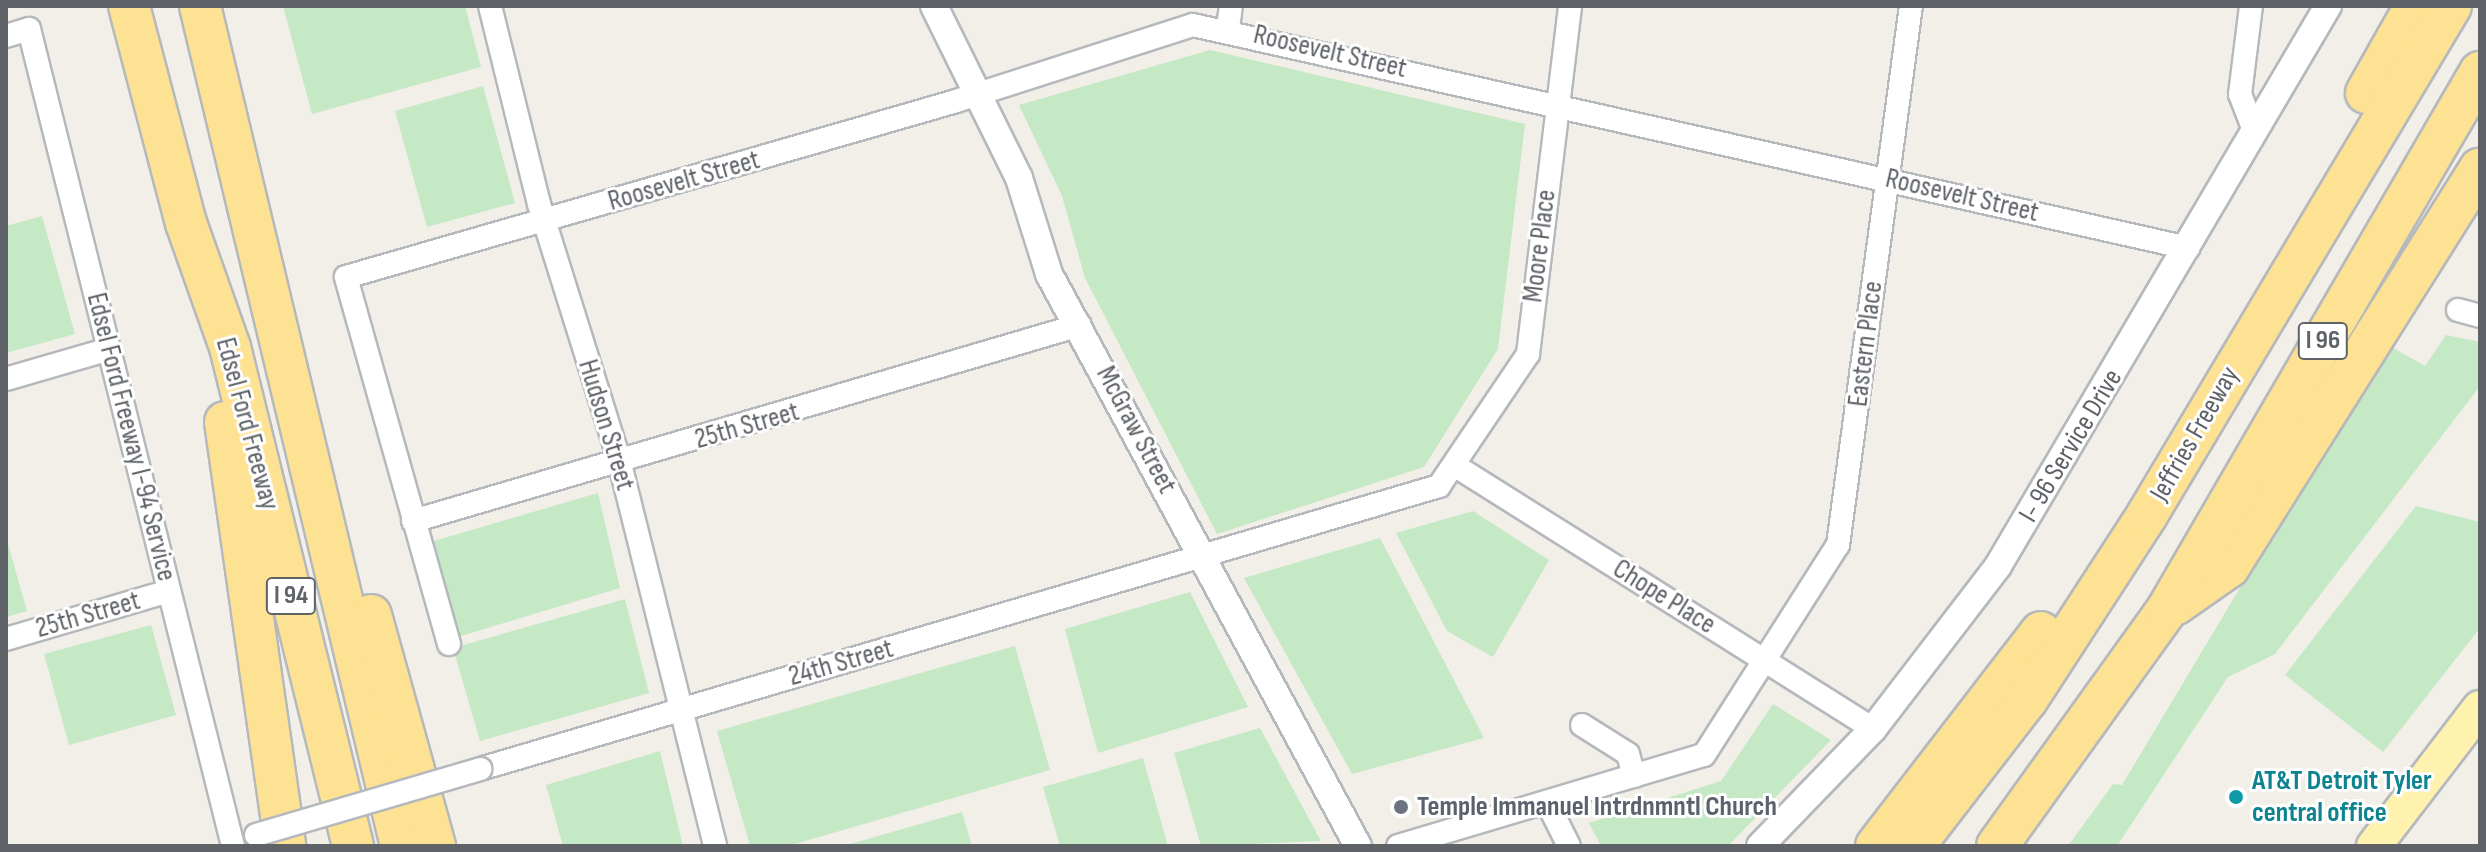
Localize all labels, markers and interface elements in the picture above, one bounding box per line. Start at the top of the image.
street label: Roosevelt Street [1250,18,1410,86]
street label: Roosevelt Street [604,143,764,219]
street label: Roosevelt Street [1882,162,2042,230]
street label: Moore Place [1516,188,1564,304]
street label: Eastern Place [1842,279,1890,409]
street label: Edsel Ford Freeway I-94 Service [79,289,183,585]
road number: I 96 [2297,319,2349,363]
street label: Edsel Ford Freeway [208,334,286,514]
street label: Hudson Street [570,356,642,494]
street label: McGraw Street [1088,361,1184,499]
street label: Jeffries Freeway [2143,361,2247,507]
street label: I- 96 Service Drive [2012,363,2130,529]
street label: 25th Street [691,395,803,457]
street label: Chope Place [1606,552,1722,642]
road number: I 94 [265,574,317,618]
street label: 25th Street [32,584,144,646]
street label: 24th Street [785,632,897,694]
place label: AT&T Detroit Tyler central office [2252,764,2432,830]
marker: AT&T Detroit Tyler central office [2227,788,2245,806]
place label: Temple Immanuel Intrdnmntl Church [1417,790,1777,824]
marker: Temple Immanuel Intrdnmntl Church [1392,798,1410,816]

